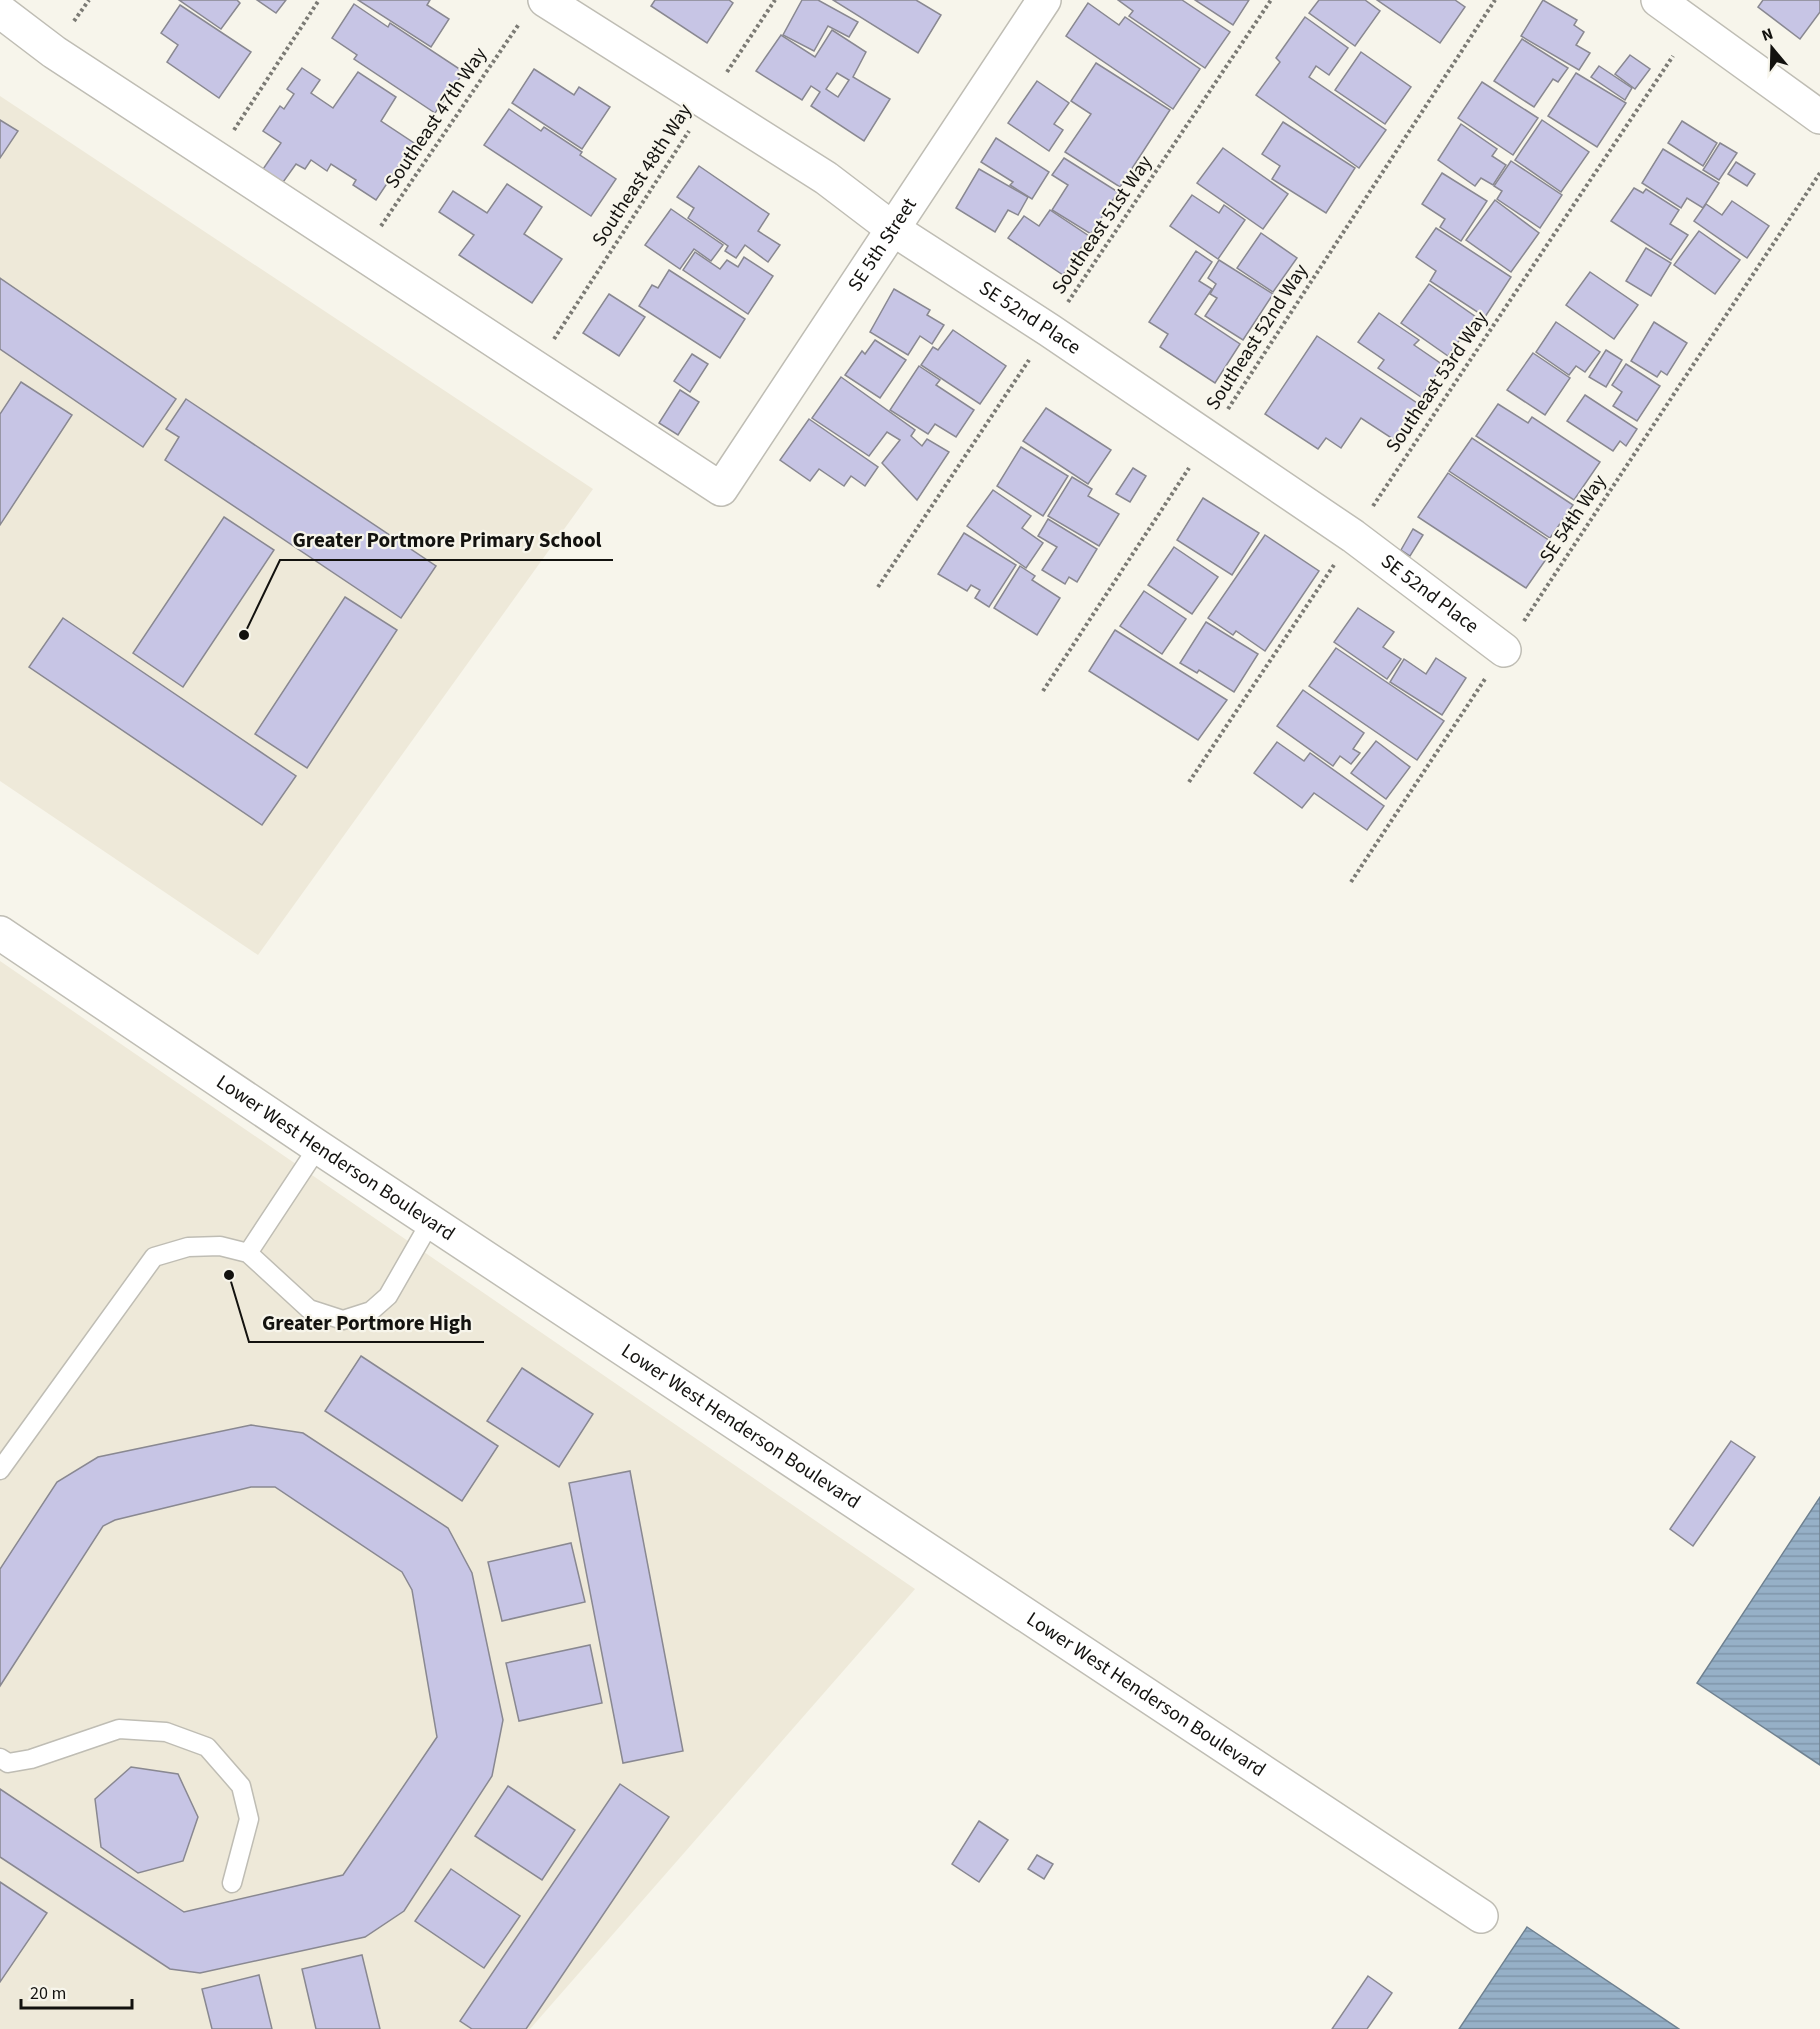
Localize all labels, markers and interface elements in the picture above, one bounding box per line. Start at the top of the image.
north arrow [1742,18,1802,78]
text: N [1759,23,1776,47]
street label: Southeast 47th Way [378,41,494,194]
street label: Southeast 48th Way [585,98,699,252]
street label: Southeast 51st Way [1045,150,1159,300]
street label: SE 5th Street [841,192,924,297]
street label: Southeast 52nd Way [1199,258,1315,416]
street label: SE 52nd Place [974,274,1086,362]
street label: Southeast 53rd Way [1379,305,1495,458]
street label: SE 54th Way [1533,469,1613,569]
callout: Greater Portmore Primary School [280,521,613,560]
text: Greater Portmore Primary School [292,525,602,555]
street label: SE 52nd Place [1375,548,1485,640]
street label: Lower West Henderson Boulevard [211,1068,460,1248]
callout: Greater Portmore High [249,1303,484,1342]
text: Greater Portmore High [262,1308,472,1338]
street label: Lower West Henderson Boulevard [616,1337,866,1516]
street label: Lower West Henderson Boulevard [1021,1605,1271,1784]
scale bar [21,1972,132,2010]
text: 20 m [30,1981,66,2006]

